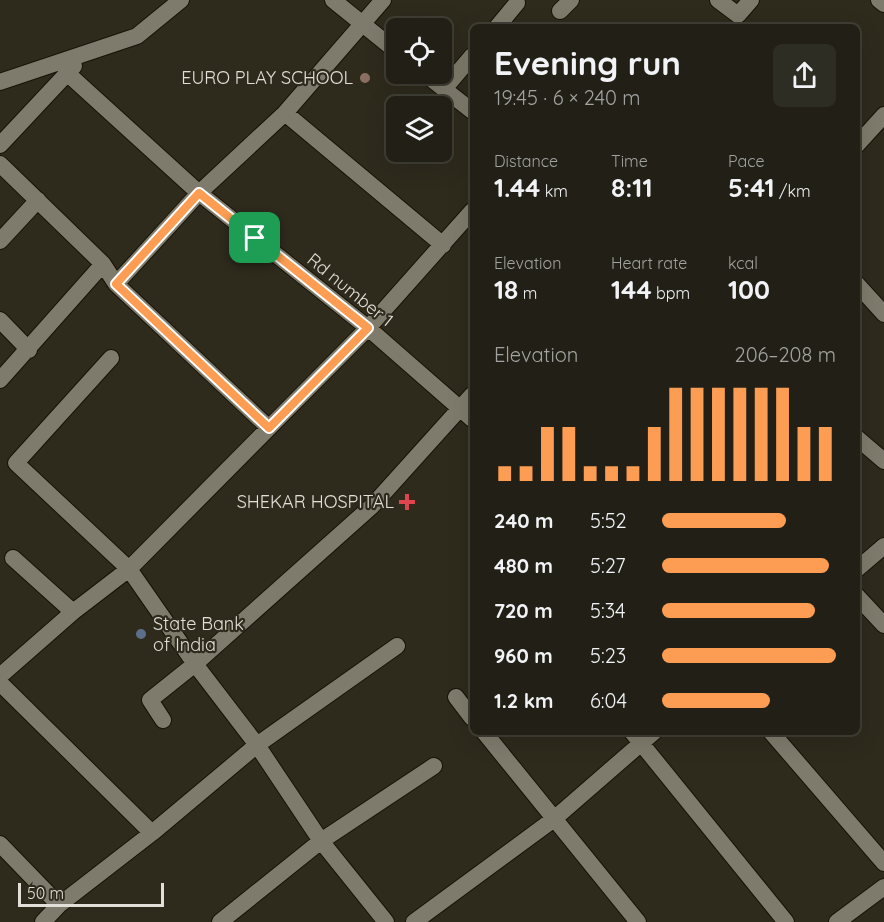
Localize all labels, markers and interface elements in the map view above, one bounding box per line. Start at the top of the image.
map controls [386,18,452,162]
button: locate [386,18,452,84]
text: Evening run [494,42,681,83]
button: share [773,44,836,107]
place label: EURO PLAY SCHOOL [181,66,353,89]
marker: EURO PLAY SCHOOL [358,71,372,85]
text: 19:45 · 6 × 240 m [494,85,641,110]
button: layers [386,96,452,162]
text: Distance [494,151,558,171]
text: Time [611,151,648,171]
text: Pace [728,151,764,171]
text: 1.44 [494,171,540,204]
text: 8:11 [611,171,653,204]
text: 5:41 [728,171,775,204]
text: km [540,181,568,201]
text: /km [775,181,811,201]
pin [229,212,280,263]
icon: arrive [238,221,271,254]
street label: Rd number 1 [302,248,398,331]
text: Elevation [494,253,561,273]
text: Heart rate [611,253,687,273]
text: kcal [728,253,758,273]
text: 18 [494,273,518,306]
text: 144 [611,273,652,306]
text: 100 [728,273,770,306]
text: m [518,283,537,303]
text: bpm [652,283,690,303]
text: Elevation [494,342,578,367]
text: 206–208 m [735,342,836,367]
place label: SHEKAR HOSPITAL [237,490,394,513]
marker: SHEKAR HOSPITAL [398,493,416,511]
text: 240 m [494,508,553,533]
text: 5:52 [590,508,627,533]
text: 480 m [494,553,553,578]
text: 5:27 [590,553,626,578]
text: 720 m [494,598,553,623]
text: 5:34 [590,598,626,623]
place label: State Bank of India [153,612,244,656]
marker: State Bank of India [134,627,148,641]
text: 960 m [494,643,553,668]
text: 5:23 [590,643,626,668]
text: 1.2 km [494,688,554,713]
text: 6:04 [590,688,627,713]
scale bar [18,880,164,908]
text: 50 m [27,883,64,903]

